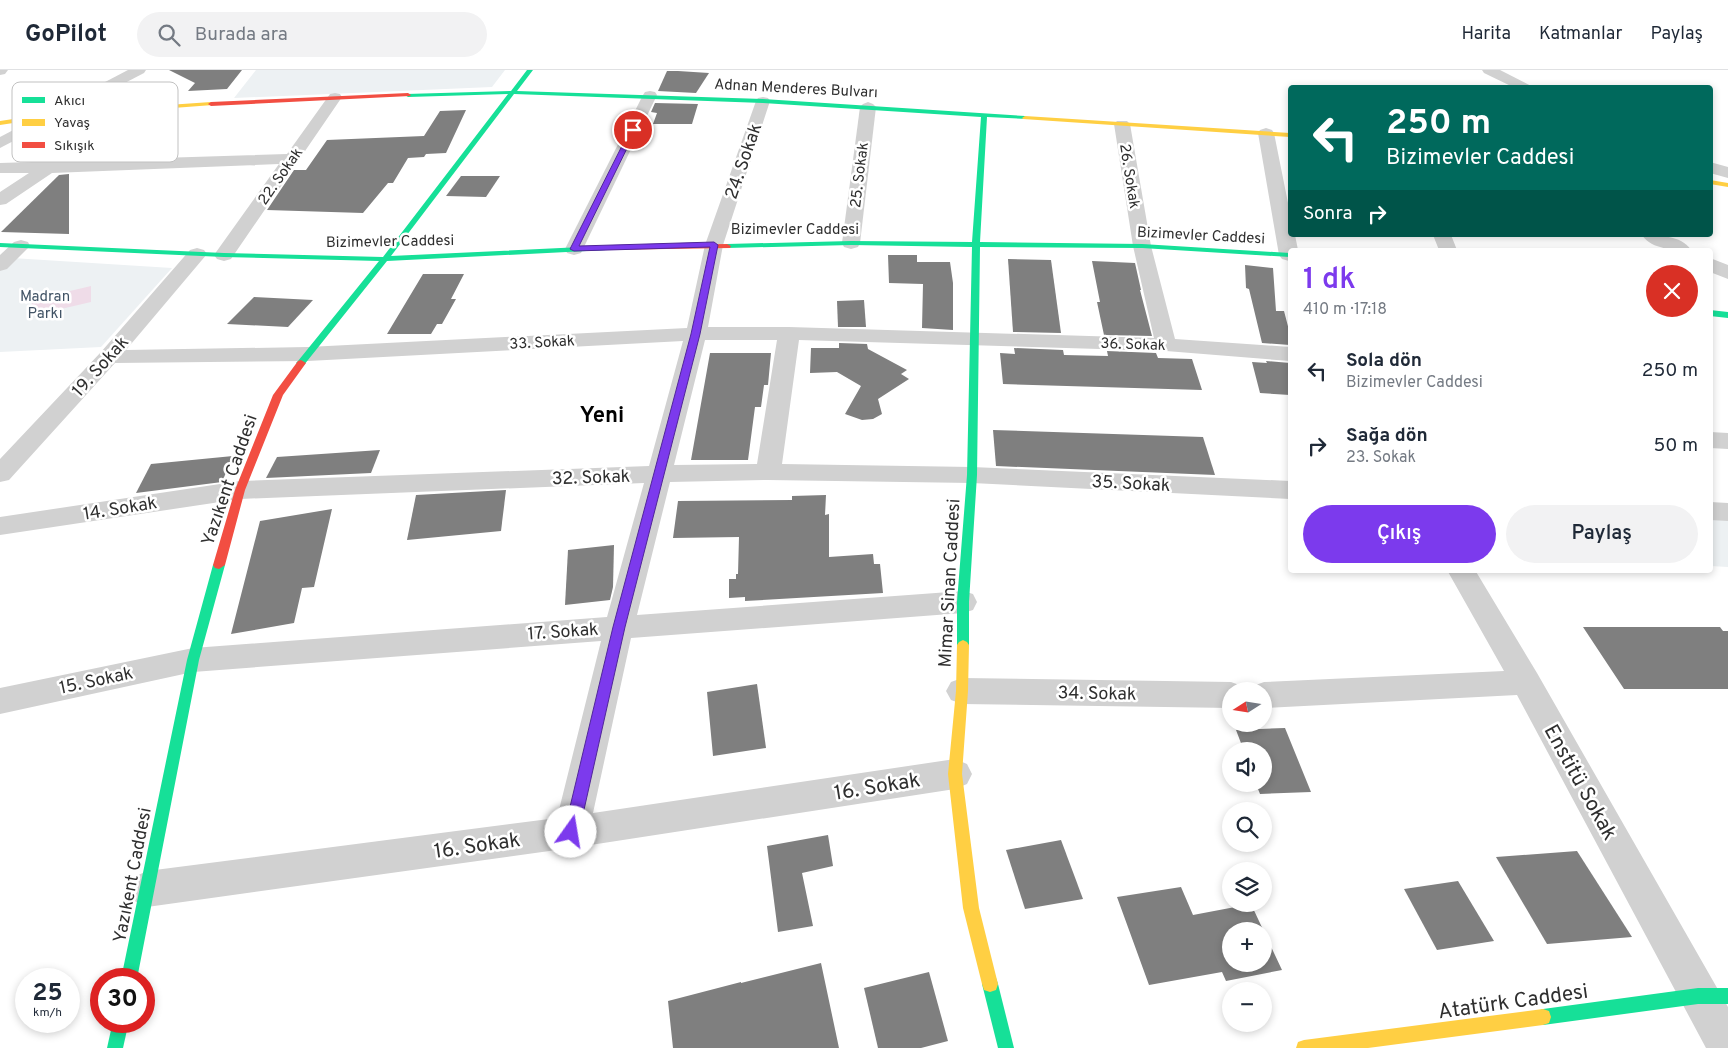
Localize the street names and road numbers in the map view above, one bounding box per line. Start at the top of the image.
street label: Adnan Menderes Bulvarı [714,76,878,103]
street label: 24. Sokak [721,120,768,203]
street label: 25. Sokak [847,141,874,209]
street label: 26. Sokak [1114,142,1143,210]
street label: 22. Sokak [255,144,308,209]
street label: Bizimevler Caddesi [731,221,859,240]
street label: Bizimevler Caddesi [1136,224,1266,249]
street label: Bizimevler Caddesi [326,232,454,253]
street label: 19. Sokak [68,332,135,402]
street label: 33. Sokak [509,332,575,355]
street label: 36. Sokak [1100,335,1166,356]
street label: Yazıkent Caddesi [197,412,264,549]
street label: 32. Sokak [551,466,631,491]
street label: 35. Sokak [1091,471,1171,498]
street label: 14. Sokak [82,492,159,527]
street label: Mimar Sinan Caddesi [935,498,966,668]
street label: 17. Sokak [527,619,599,646]
street label: 15. Sokak [57,662,135,700]
street label: 34. Sokak [1057,682,1137,707]
street label: Enstitü Sokak [1537,720,1623,845]
street label: 16. Sokak [832,767,922,808]
street label: Yazıkent Caddesi [109,806,158,945]
street label: 16. Sokak [432,827,522,866]
street label: Atatürk Caddesi [1436,979,1590,1026]

